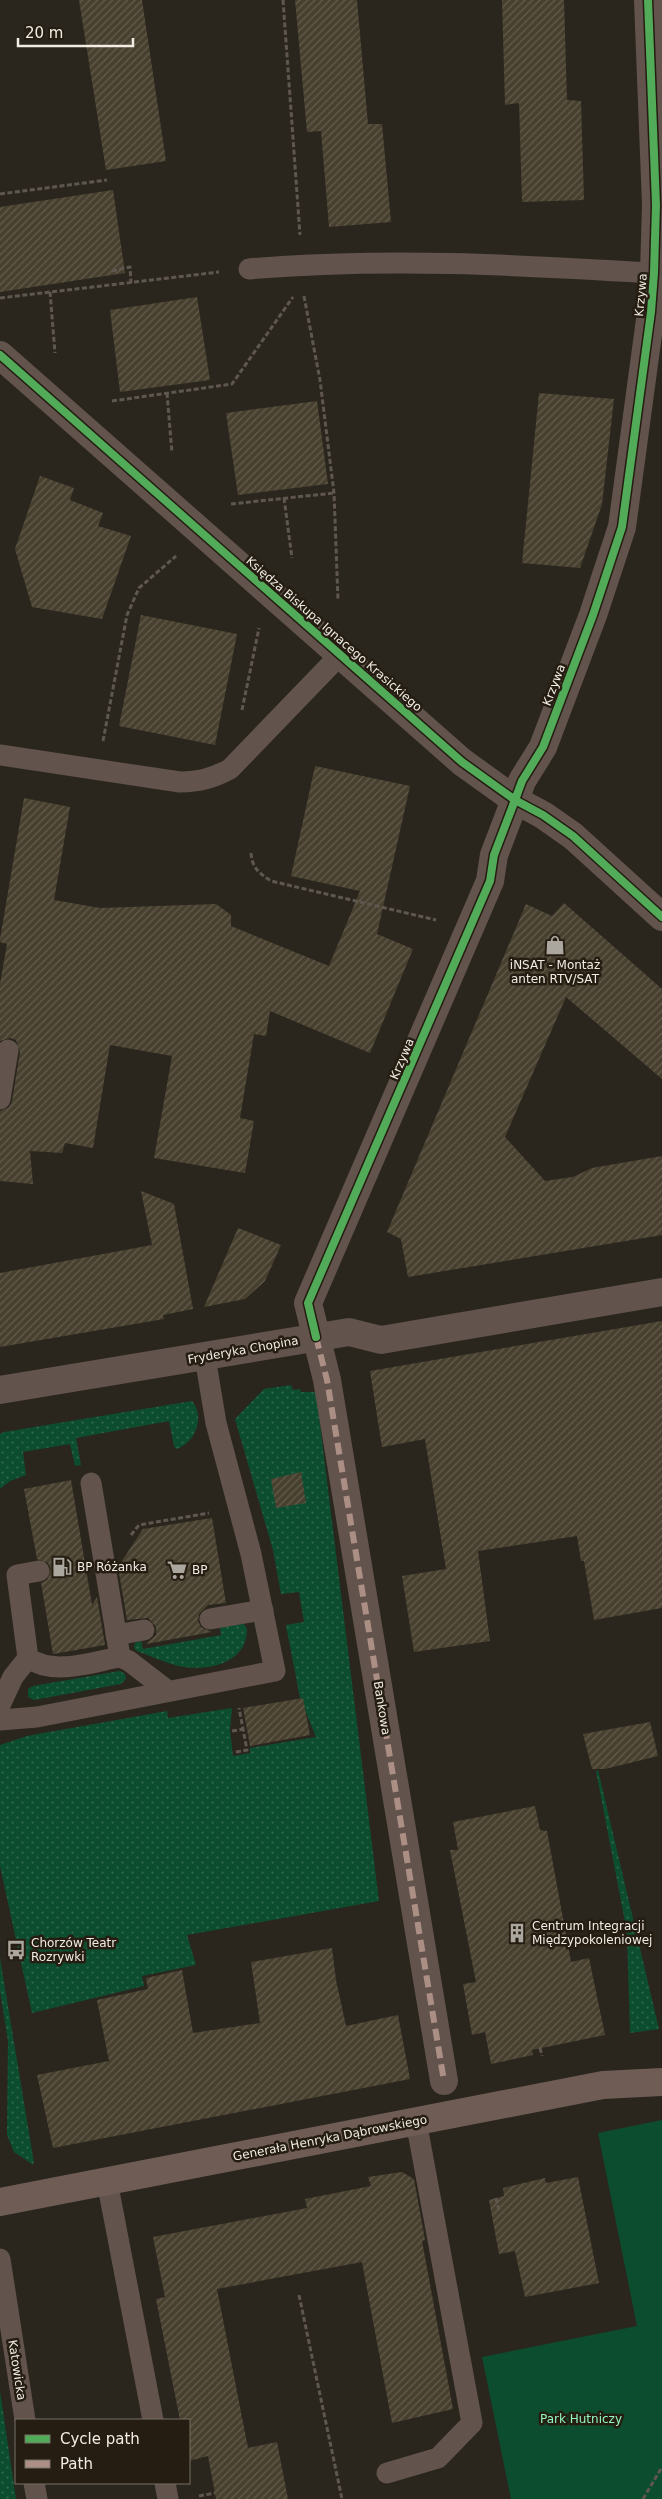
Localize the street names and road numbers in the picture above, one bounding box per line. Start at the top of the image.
street label: Krzywa [632,273,650,317]
street label: Księdza Biskupa Ignacego Krasickiego [243,554,425,714]
street label: Krzywa [540,662,568,708]
street label: Krzywa [387,1036,417,1082]
street label: Fryderyka Chopina [187,1333,299,1367]
street label: Bankowa [371,1680,393,1736]
street label: Generała Henryka Dąbrowskiego [232,2112,428,2164]
street label: Katowicka [5,2339,29,2401]

